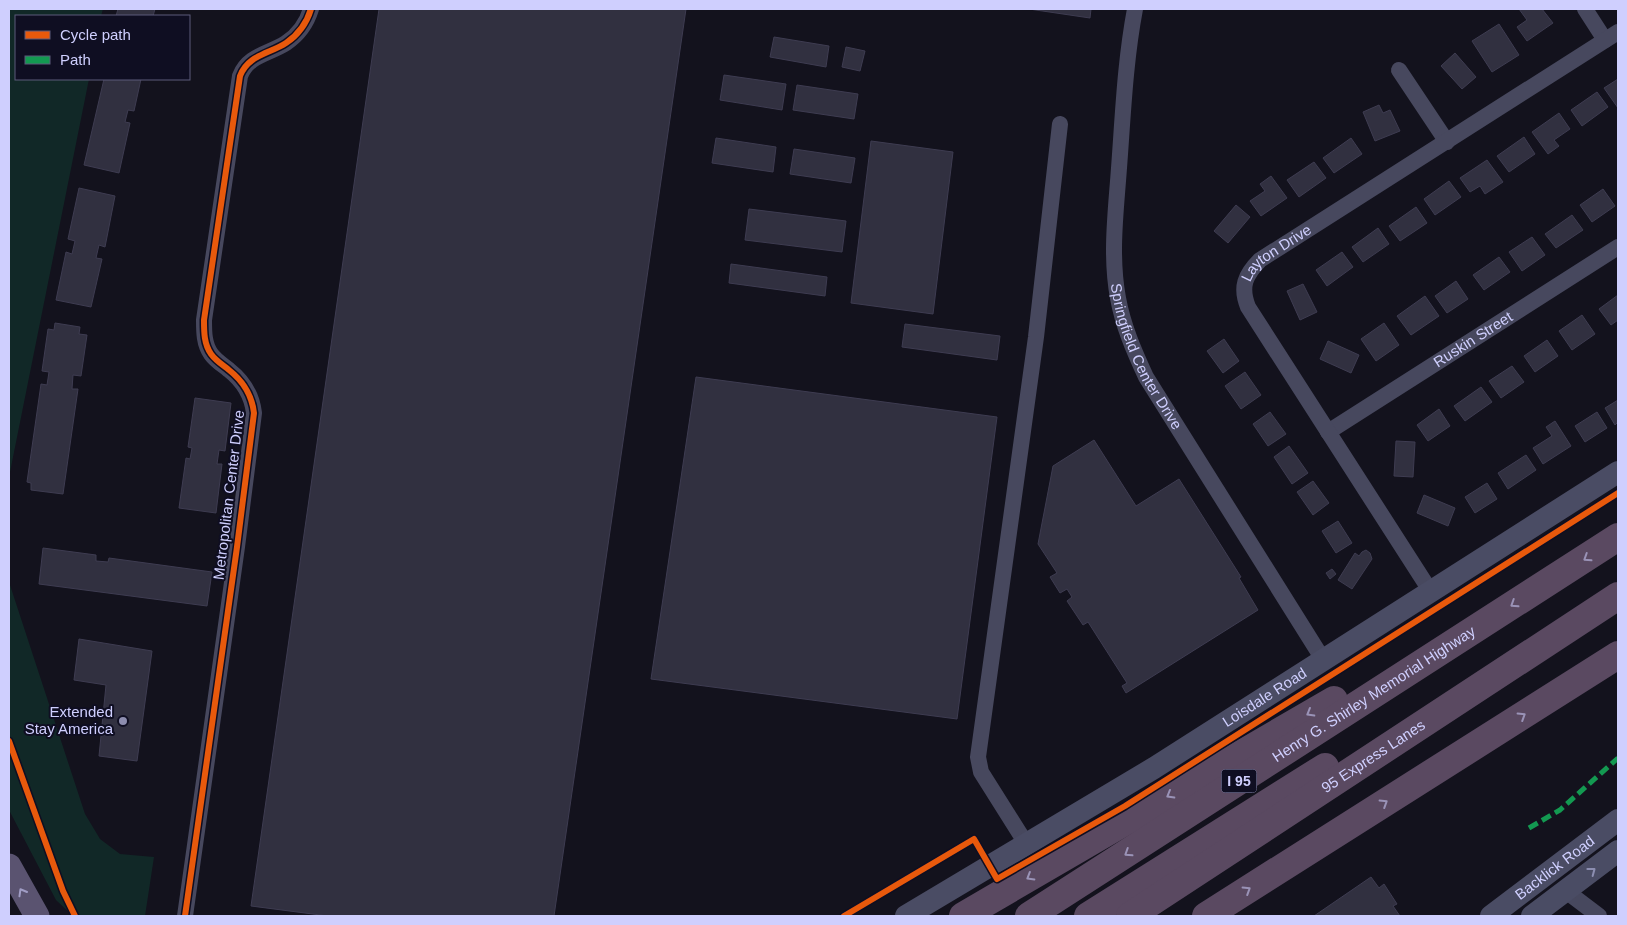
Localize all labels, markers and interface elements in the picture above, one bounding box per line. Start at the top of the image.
legend [15,15,190,80]
text: Cycle path [60,26,131,43]
text: Path [60,51,91,68]
street label: Layton Drive [1237,221,1314,284]
street label: Springfield Center Drive [1108,282,1186,432]
street label: Ruskin Street [1430,307,1516,370]
street label: Metropolitan Center Drive [210,409,247,581]
one-way arrow [1583,551,1592,561]
one-way arrow [1511,598,1520,608]
street label: Henry G. Shirley Memorial Highway [1269,622,1478,765]
street label: Loisdale Road [1219,664,1309,730]
place label: Extended Stay America [25,703,114,737]
one-way arrow [1306,707,1315,717]
one-way arrow [1516,713,1525,723]
marker: Extended Stay America [117,715,129,727]
street label: 95 Express Lanes [1318,716,1428,796]
road number: I 95 [1222,769,1256,792]
one-way arrow [1166,789,1175,799]
one-way arrow [1379,800,1388,810]
street label: Backlick Road [1511,832,1598,903]
one-way arrow [1124,847,1134,856]
one-way arrow [1586,868,1596,877]
one-way arrow [1026,871,1035,881]
one-way arrow [1242,887,1251,897]
one-way arrow [19,888,29,897]

